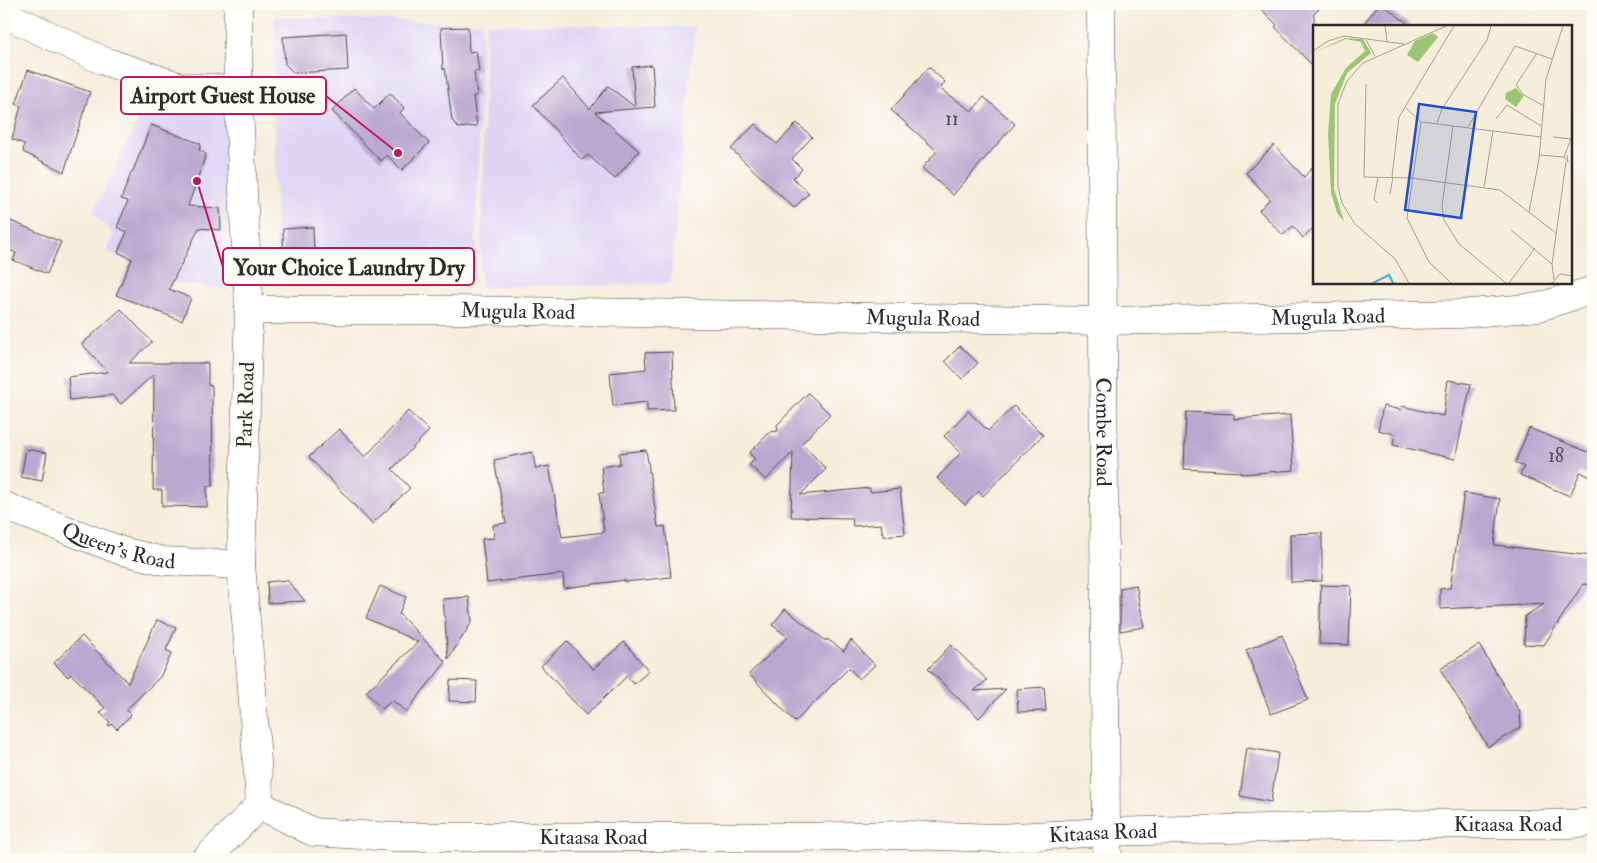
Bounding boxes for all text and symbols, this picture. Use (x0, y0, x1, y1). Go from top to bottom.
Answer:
inset map (1313, 25, 1572, 284)
callout: Airport Guest House (121, 77, 326, 114)
text: Airport Guest House (130, 82, 316, 111)
house number: 11 (945, 107, 959, 131)
callout: Your Choice Laundry Dry (223, 248, 474, 285)
text: Your Choice Laundry Dry (232, 254, 466, 283)
street label: Mugula Road (460, 297, 576, 326)
street label: Mugula Road (1270, 302, 1386, 331)
street label: Mugula Road (865, 303, 981, 332)
street label: Park Road (231, 361, 261, 449)
street label: Combe Road (1090, 377, 1117, 487)
house number: 18 (1548, 444, 1564, 468)
street label: Queen's Road (58, 516, 177, 575)
street label: Kitaasa Road (1454, 811, 1563, 838)
street label: Kitaasa Road (1048, 817, 1158, 849)
street label: Kitaasa Road (539, 824, 648, 851)

